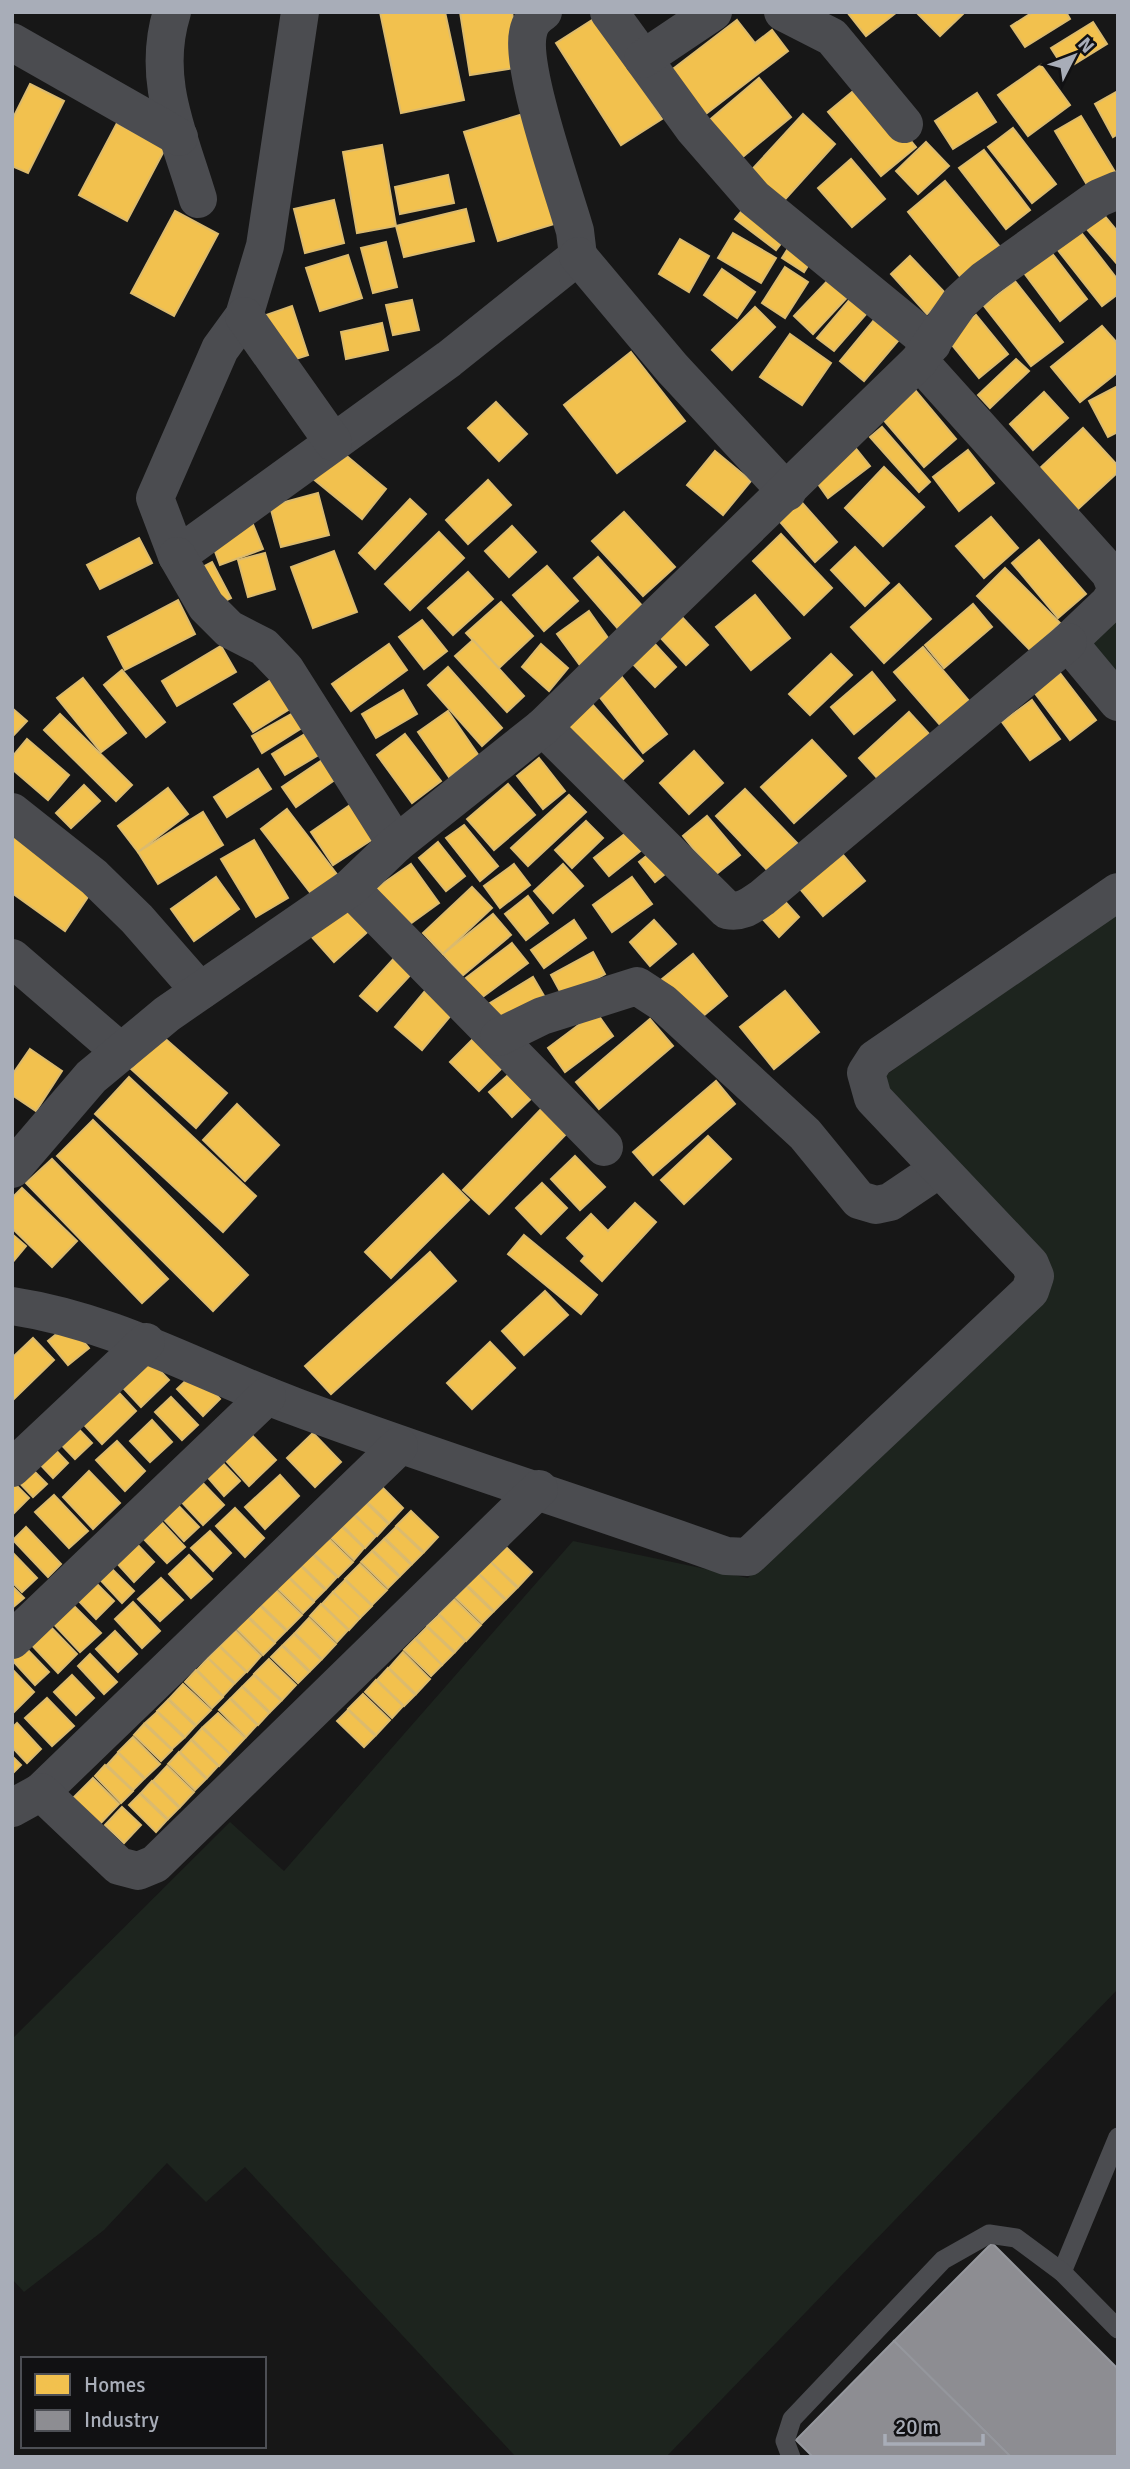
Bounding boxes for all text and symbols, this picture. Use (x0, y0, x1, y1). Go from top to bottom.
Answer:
north arrow (1039, 21, 1109, 91)
text: N (1073, 32, 1099, 58)
legend (21, 2357, 266, 2448)
text: Homes (84, 2372, 146, 2398)
scale bar (885, 2402, 983, 2446)
text: Industry (84, 2407, 159, 2433)
text: 20 m (895, 2414, 939, 2440)

